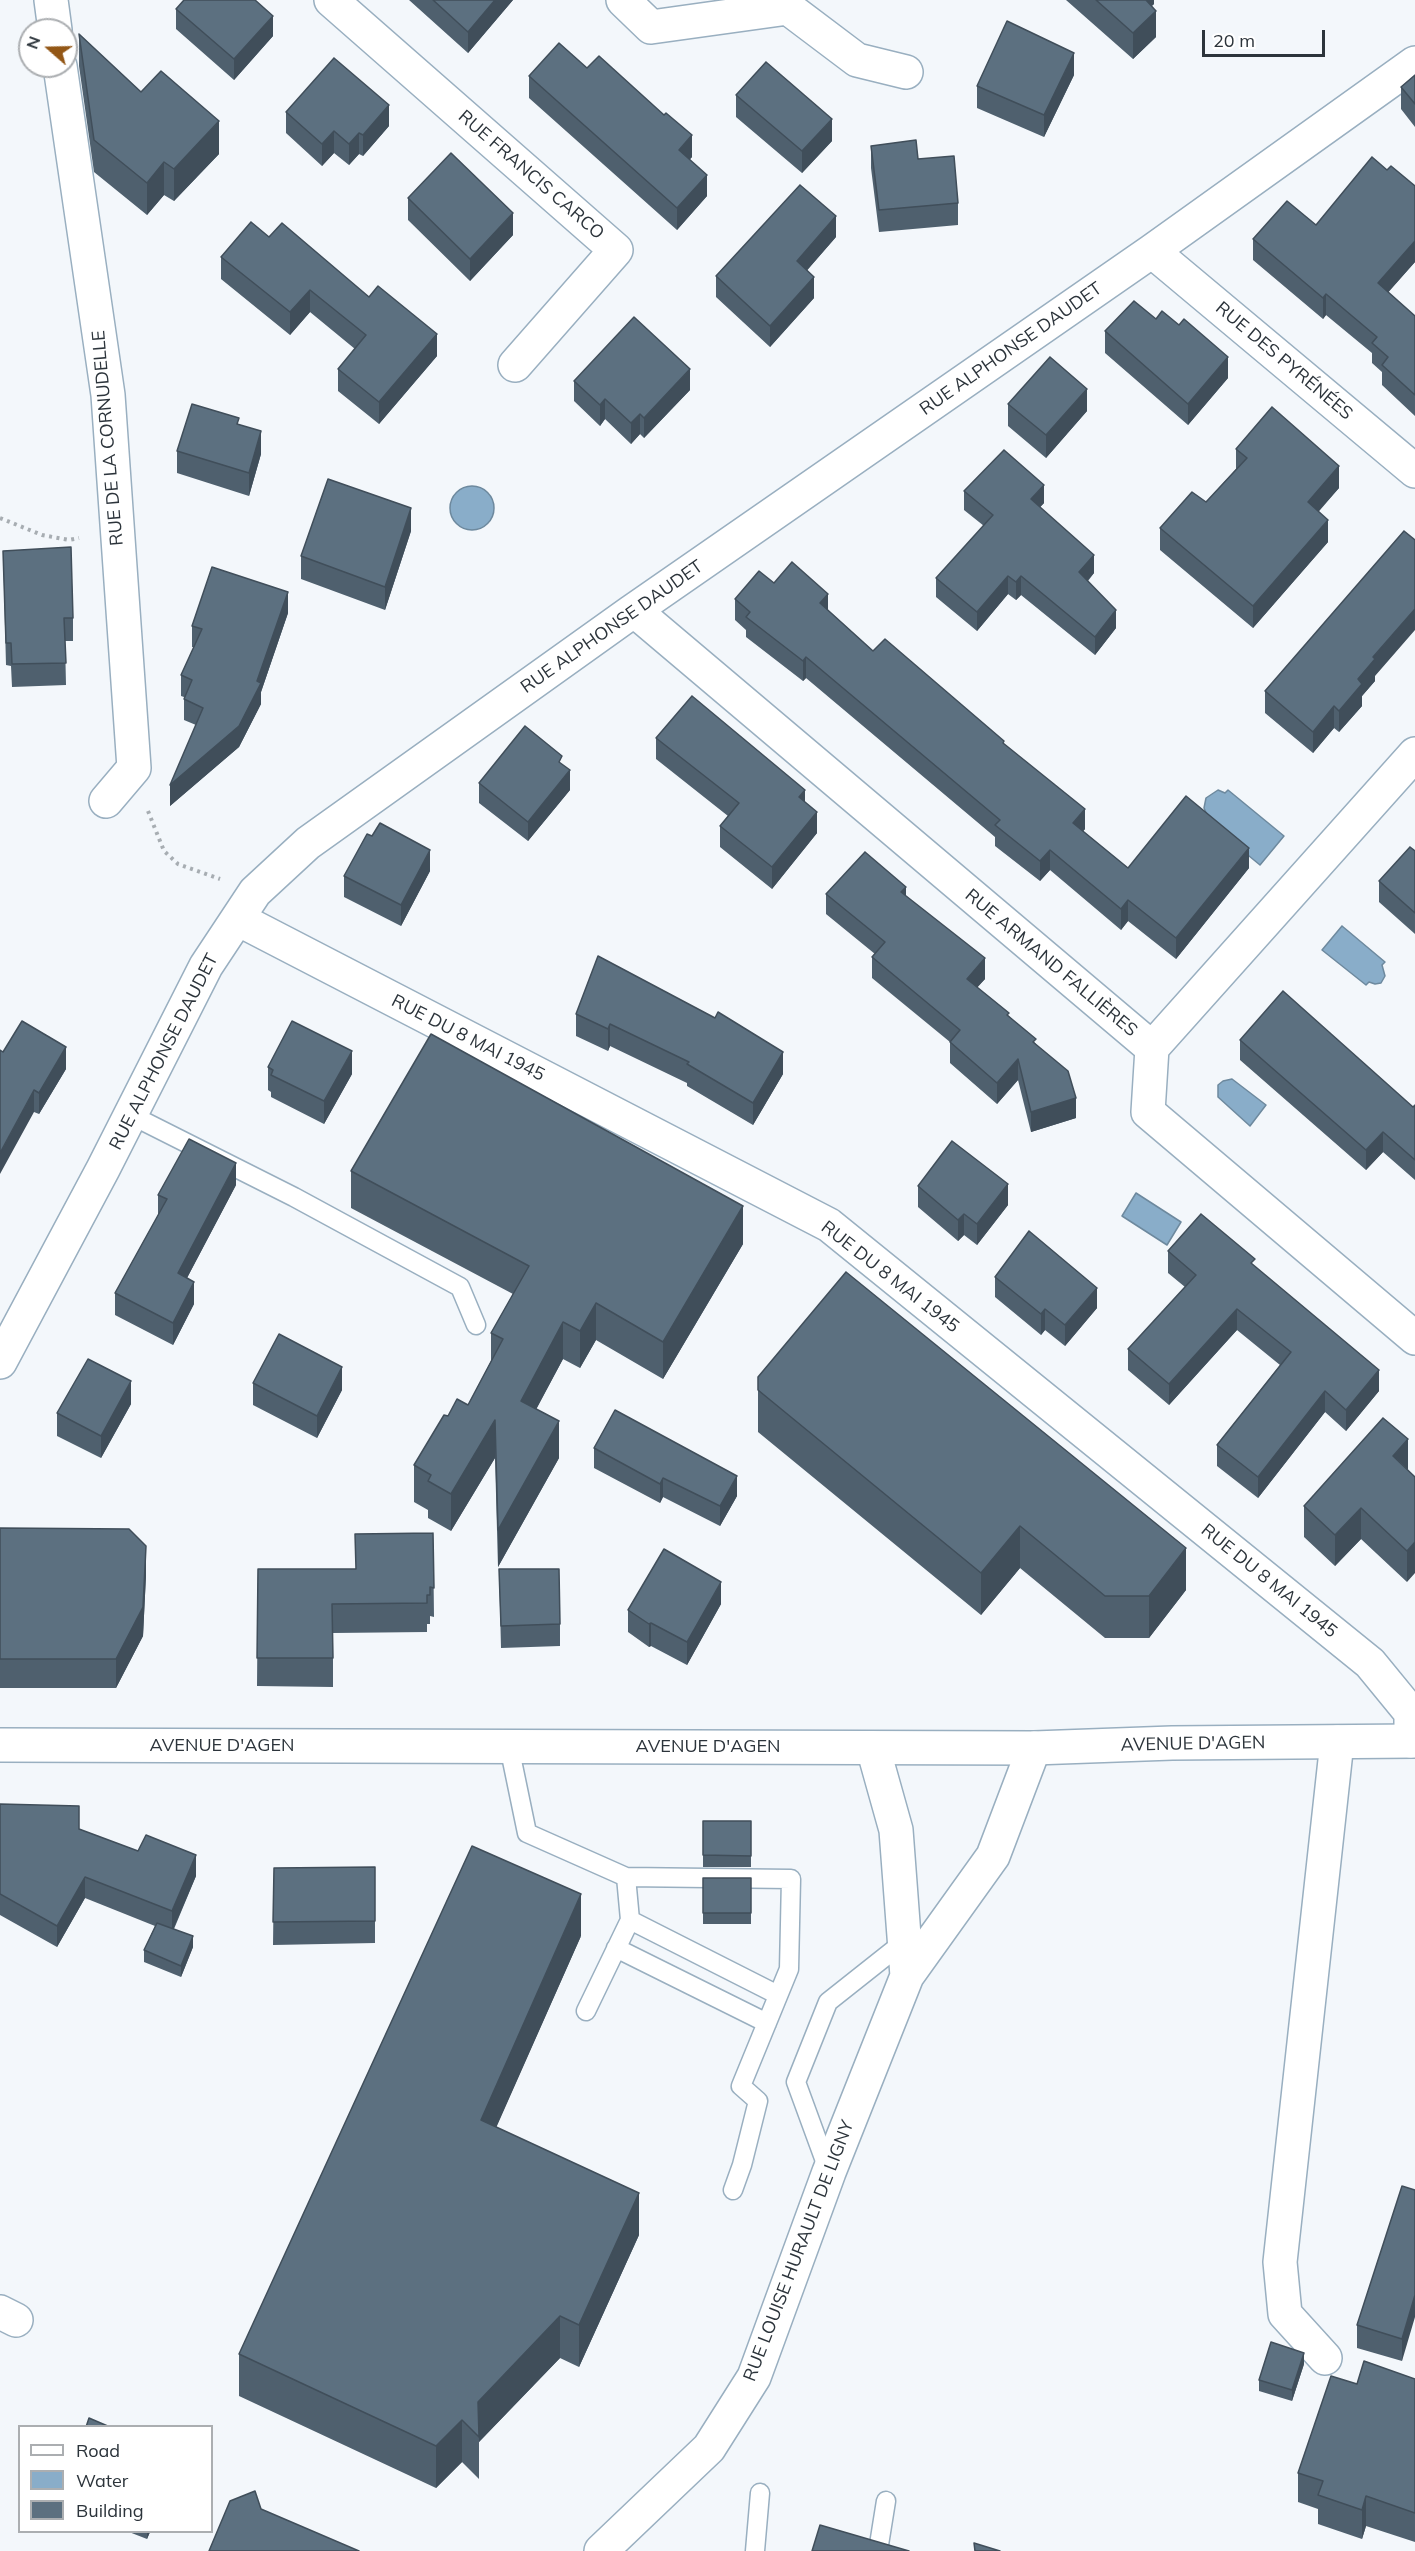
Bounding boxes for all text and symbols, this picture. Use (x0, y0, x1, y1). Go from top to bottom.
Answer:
north arrow (18, 18, 78, 78)
scale bar (1205, 18, 1328, 56)
text: 20 m (1213, 29, 1255, 52)
text: N (21, 33, 44, 52)
street label: RUE FRANCIS CARCO (454, 106, 608, 244)
street label: RUE ALPHONSE DAUDET (916, 278, 1106, 420)
street label: RUE DES PYRÉNÉES (1211, 297, 1357, 425)
street label: RUE DE LA CORNUDELLE (88, 329, 128, 547)
street label: RUE ALPHONSE DAUDET (517, 556, 707, 698)
street label: RUE ARMAND FALLIÈRES (961, 885, 1141, 1041)
street label: RUE ALPHONSE DAUDET (105, 950, 223, 1154)
street label: RUE DU 8 MAI 1945 (388, 990, 548, 1086)
street label: RUE DU 8 MAI 1945 (817, 1216, 963, 1338)
street label: RUE DU 8 MAI 1945 (1197, 1519, 1341, 1643)
street label: AVENUE D'AGEN (1120, 1732, 1266, 1756)
street label: AVENUE D'AGEN (150, 1735, 294, 1757)
street label: AVENUE D'AGEN (636, 1736, 780, 1758)
street label: RUE LOUISE HURAULT DE LIGNY (739, 2118, 859, 2384)
legend (18, 2425, 213, 2533)
text: Road (76, 2439, 120, 2462)
text: Water (76, 2469, 128, 2492)
text: Building (76, 2499, 144, 2522)

